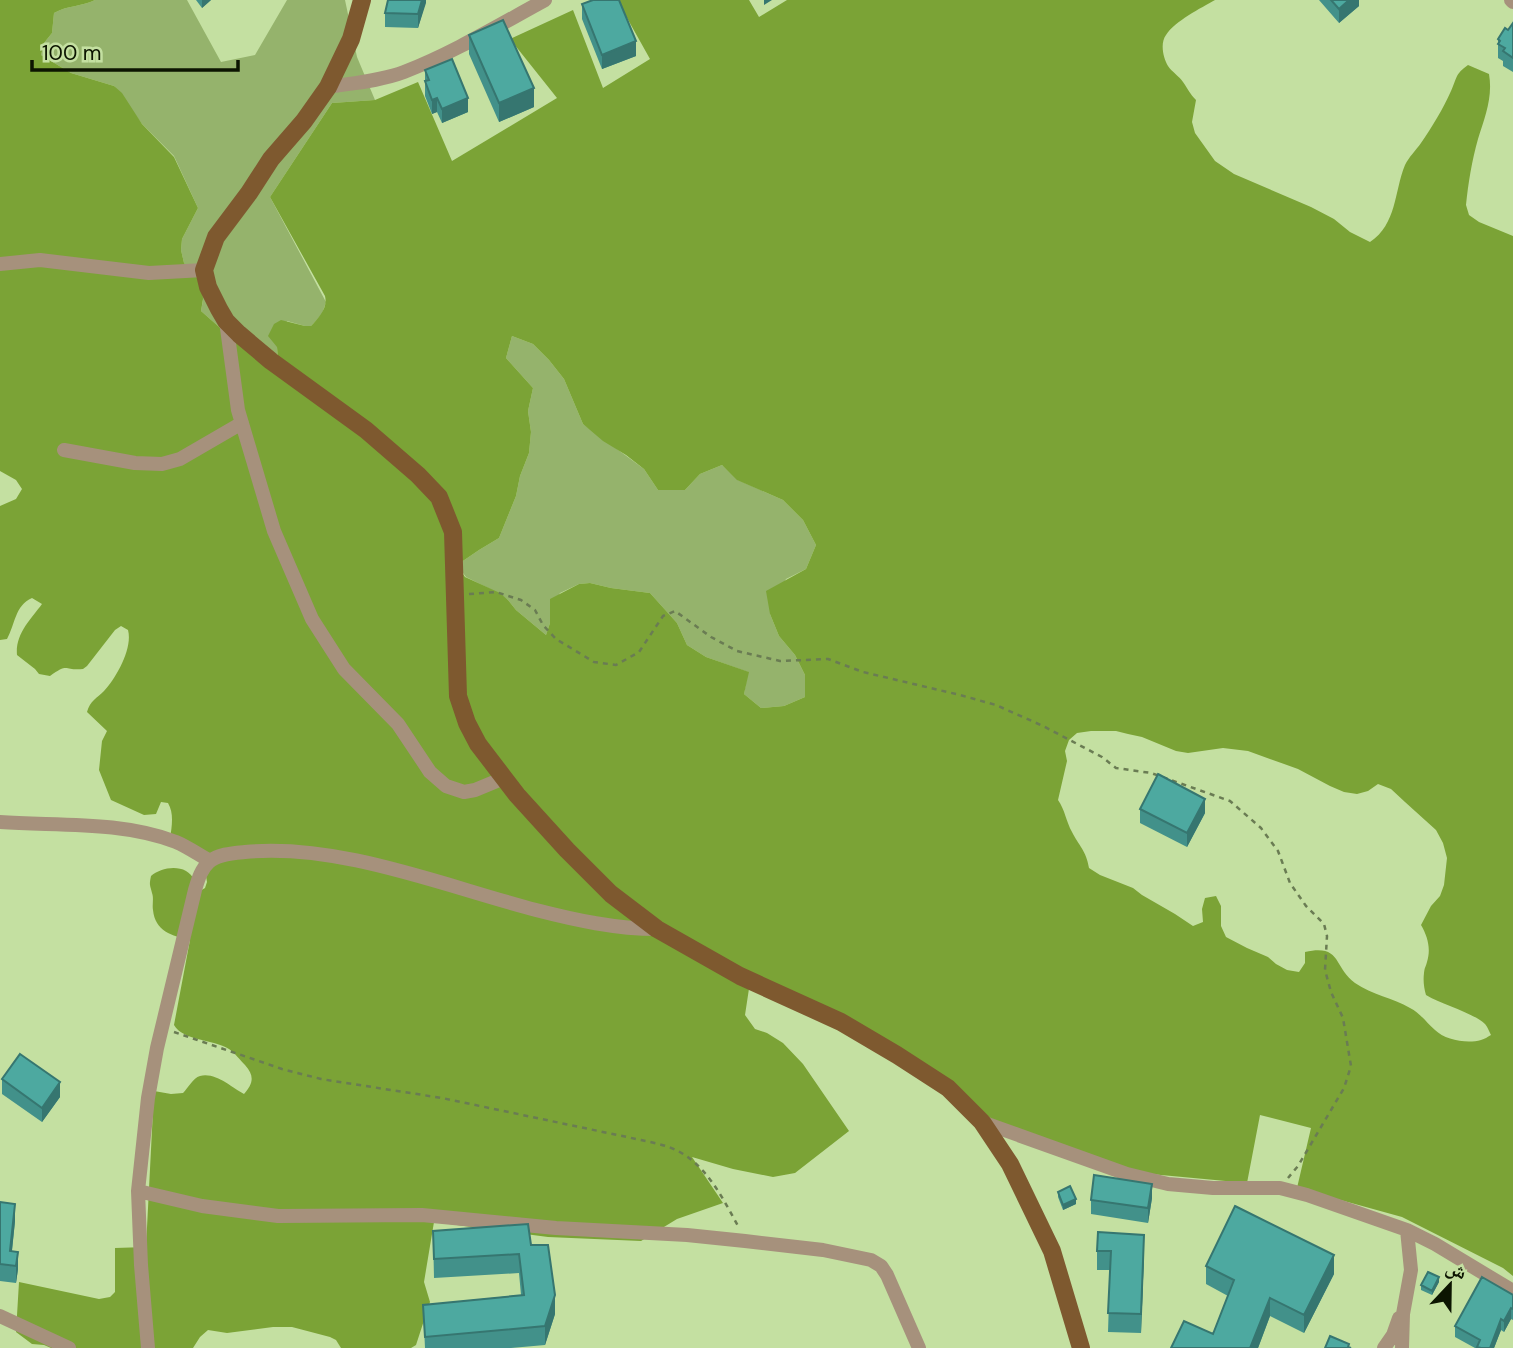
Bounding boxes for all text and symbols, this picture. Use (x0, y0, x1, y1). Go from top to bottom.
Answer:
scale bar (32, 28, 238, 72)
text: 100 m (42, 39, 102, 67)
north arrow (1415, 1250, 1485, 1320)
text: ش (1442, 1254, 1470, 1285)

